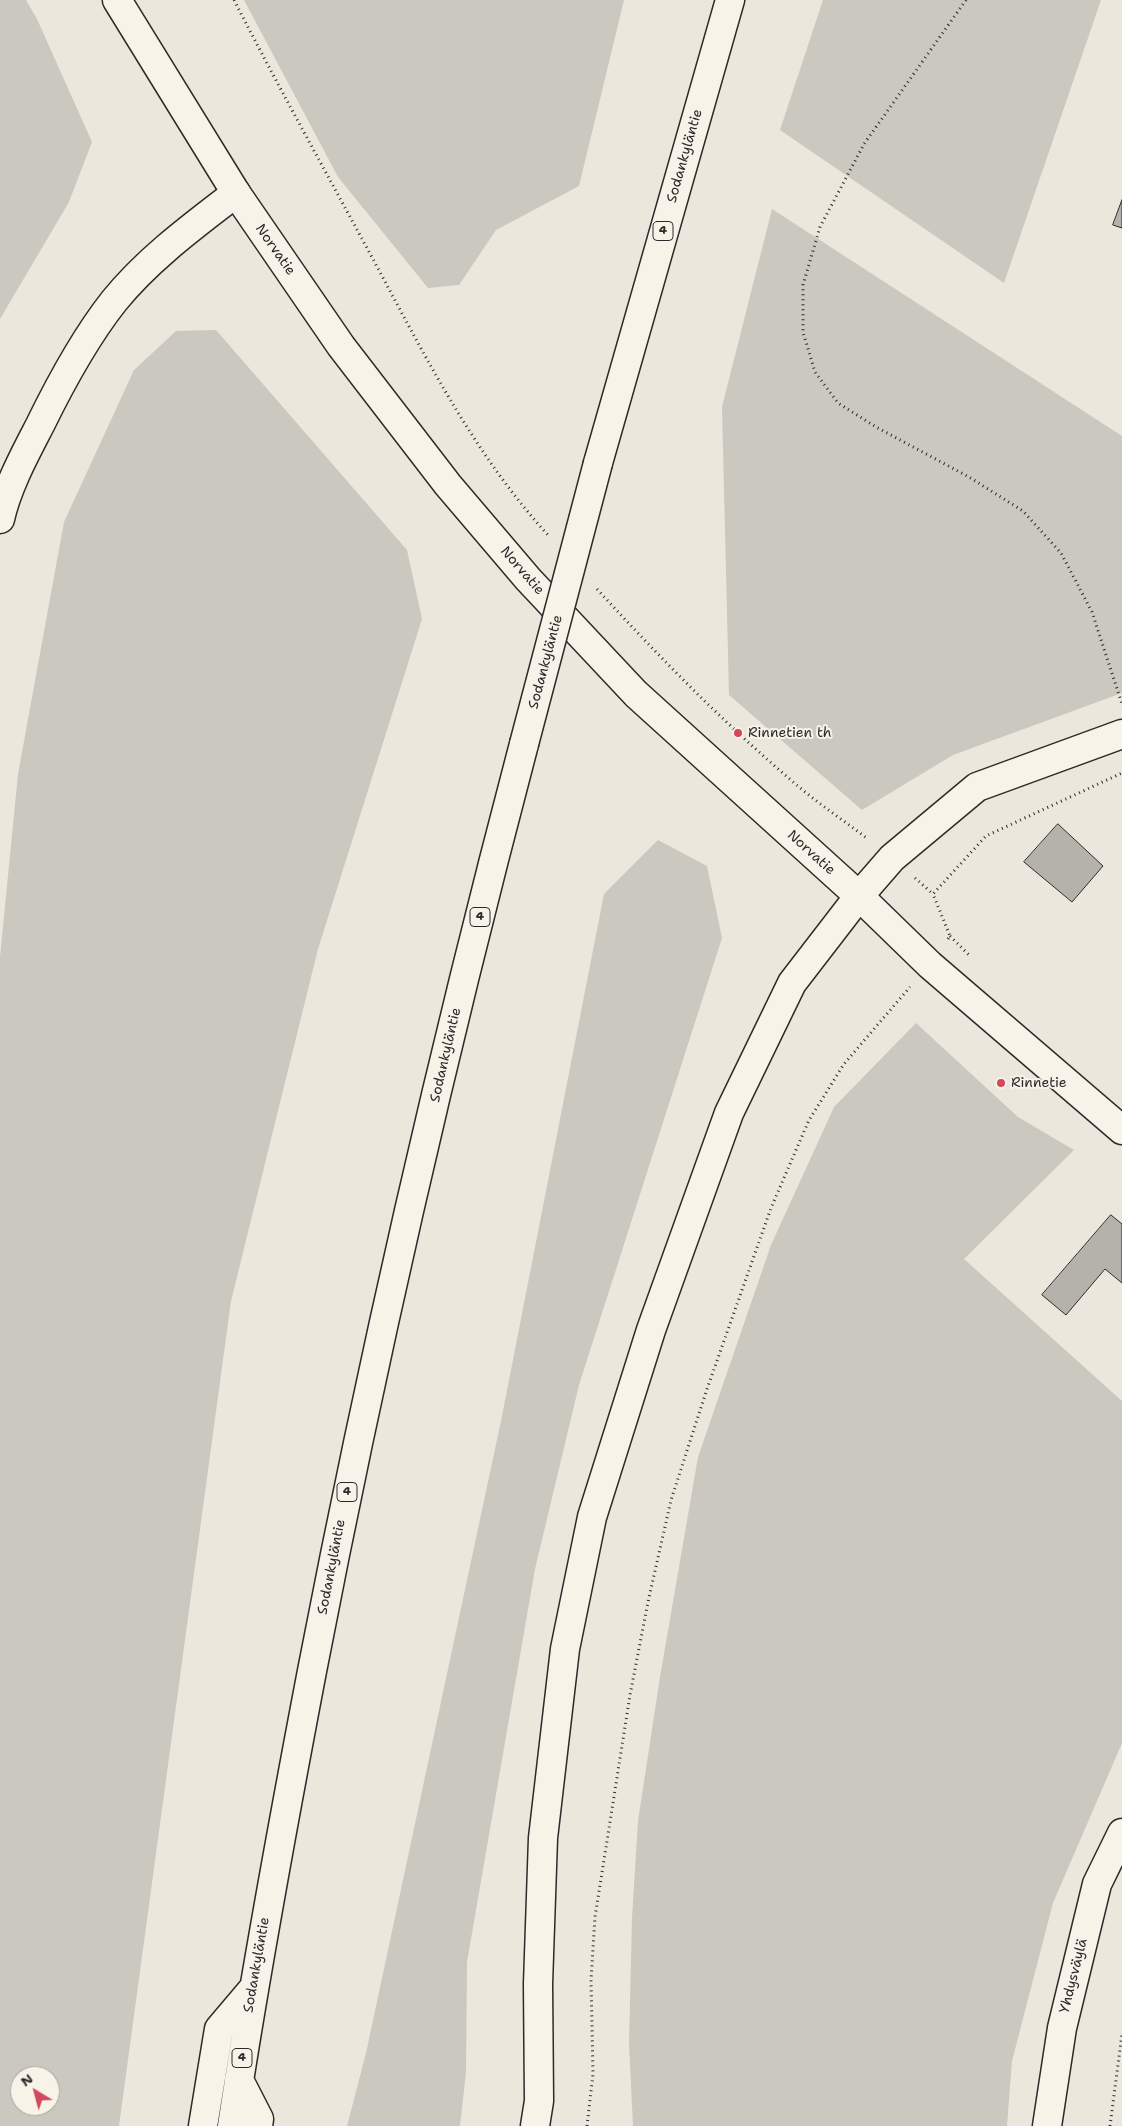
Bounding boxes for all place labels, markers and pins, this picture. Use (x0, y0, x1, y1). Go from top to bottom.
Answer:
place label: Rinnetien th (748, 725, 832, 741)
marker: Rinnetien th (732, 727, 744, 739)
place label: Rinnetie (1011, 1075, 1067, 1091)
marker: Rinnetie (995, 1077, 1007, 1089)

